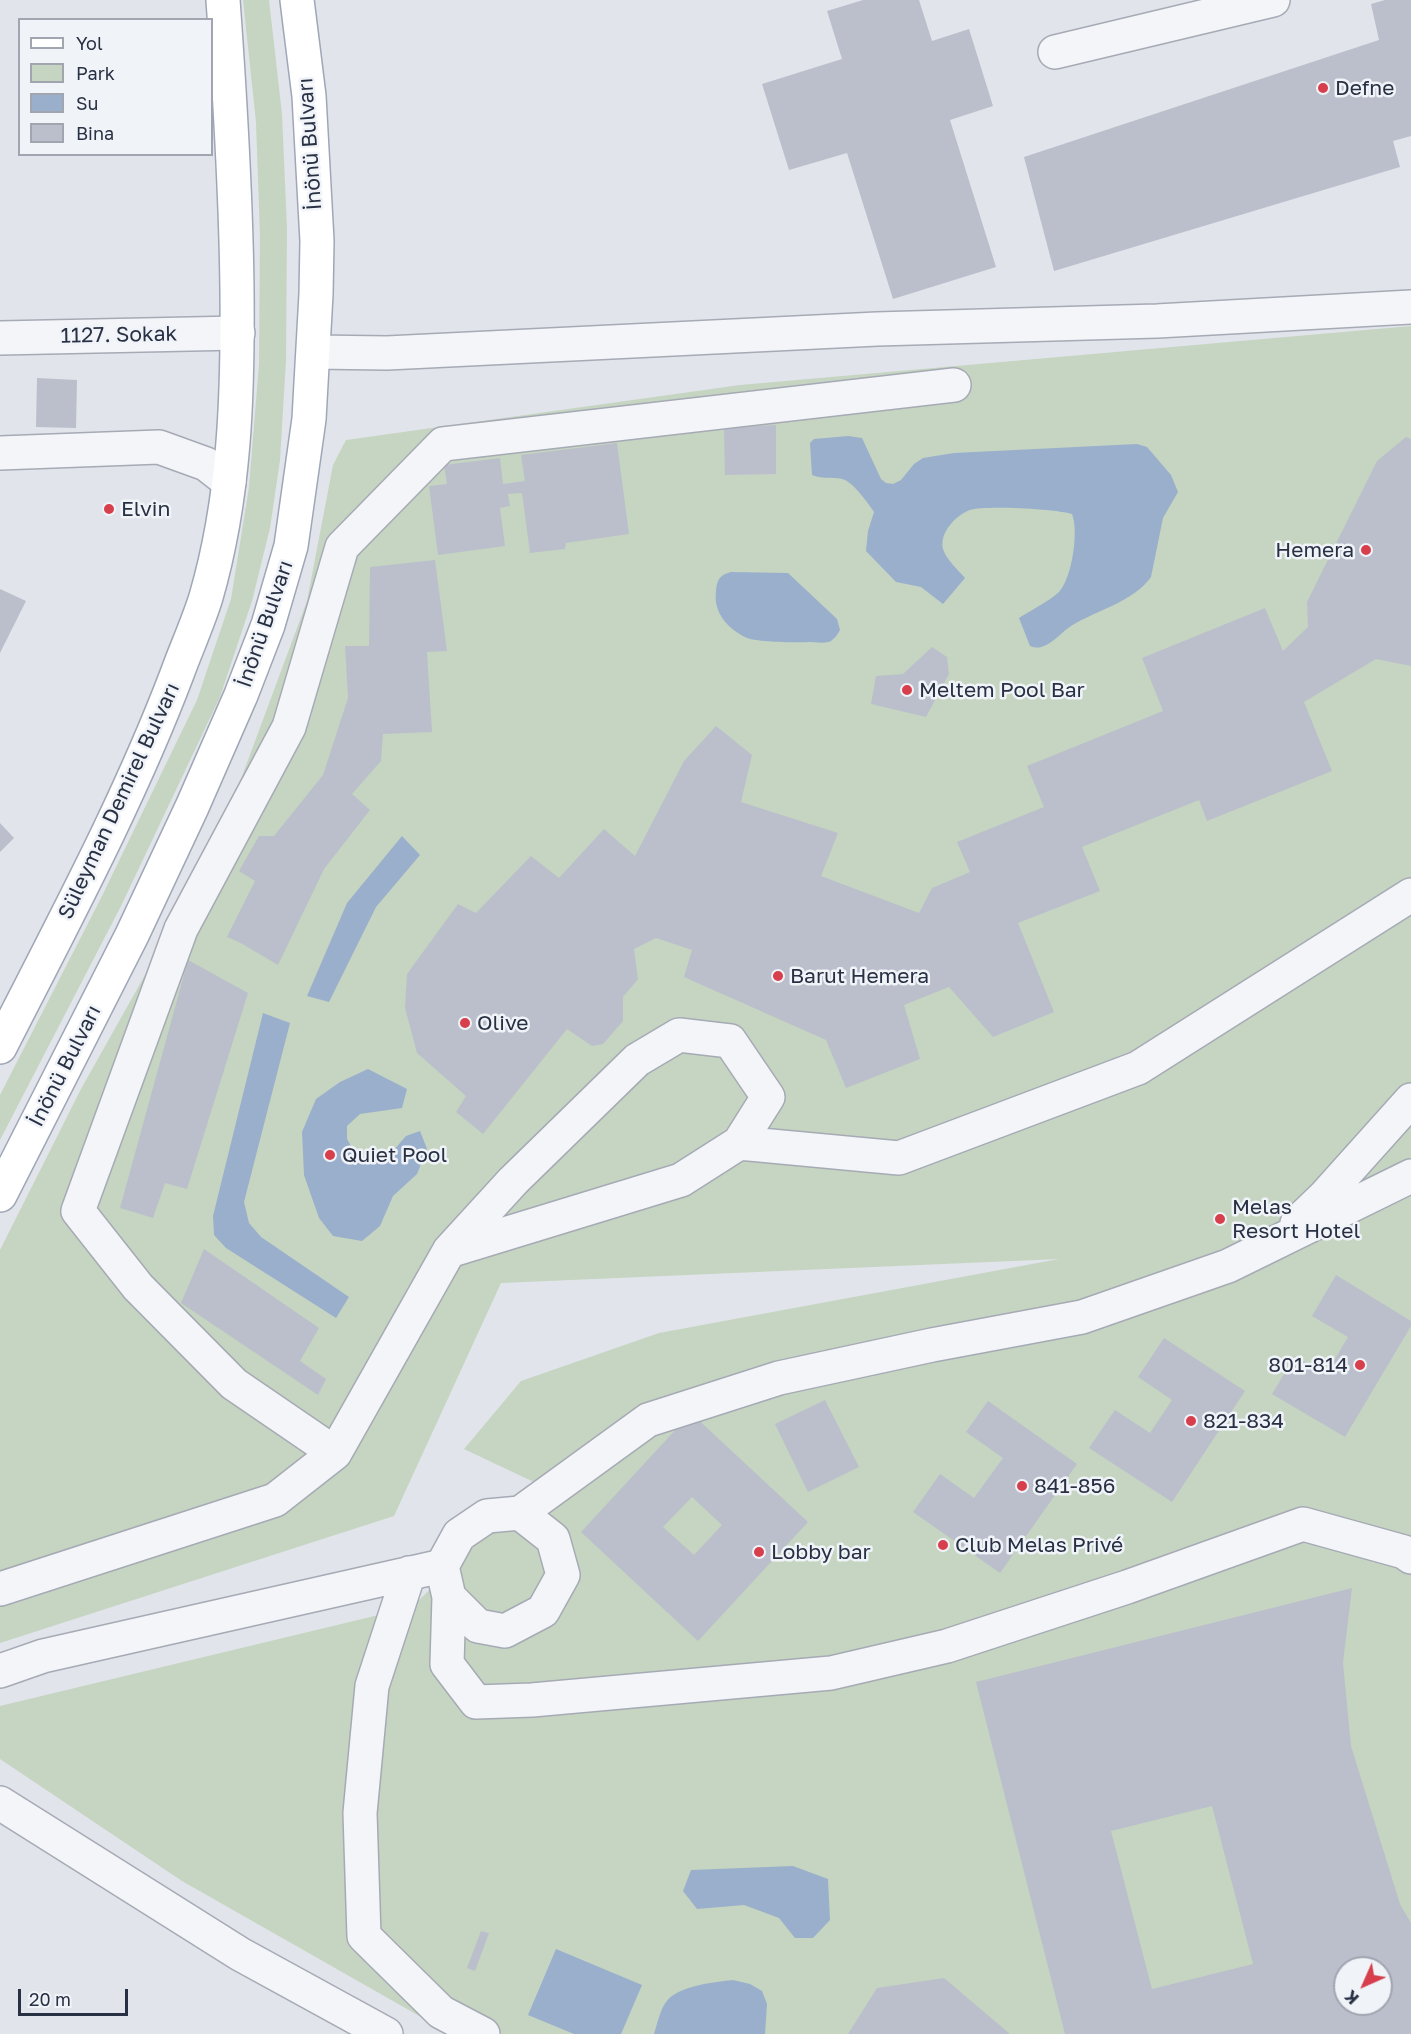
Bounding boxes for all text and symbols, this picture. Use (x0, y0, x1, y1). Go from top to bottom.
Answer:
legend (18, 18, 213, 156)
text: Yol (76, 32, 103, 54)
text: Park (76, 62, 115, 84)
place label: Defne (1335, 75, 1394, 101)
street label: İnönü Bulvarı (293, 77, 327, 211)
marker: Defne (1316, 81, 1330, 95)
text: Su (76, 92, 98, 114)
text: Bina (76, 122, 114, 144)
street label: 1127. Sokak (60, 321, 178, 349)
place label: Elvin (121, 496, 170, 522)
marker: Elvin (102, 502, 116, 516)
place label: Hemera (1275, 537, 1354, 563)
marker: Hemera (1359, 543, 1373, 557)
street label: İnönü Bulvarı (231, 557, 299, 691)
place label: Meltem Pool Bar (919, 677, 1085, 703)
street label: Süleyman Demirel Bulvarı (53, 679, 185, 923)
marker: Meltem Pool Bar (900, 683, 914, 697)
place label: Barut Hemera (790, 963, 929, 989)
marker: Barut Hemera (771, 969, 785, 983)
street label: İnönü Bulvarı (24, 1001, 106, 1131)
place label: Olive (477, 1010, 528, 1036)
marker: Olive (458, 1016, 472, 1030)
place label: Quiet Pool (342, 1142, 447, 1168)
marker: Quiet Pool (323, 1148, 337, 1162)
place label: Melas Resort Hotel (1232, 1194, 1360, 1244)
marker: Melas Resort Hotel (1213, 1212, 1227, 1226)
place label: 801-814 (1268, 1352, 1348, 1378)
marker: 801-814 (1353, 1358, 1367, 1372)
place label: 821-834 (1203, 1408, 1284, 1434)
marker: 821-834 (1184, 1414, 1198, 1428)
place label: 841-856 (1034, 1473, 1115, 1499)
marker: 841-856 (1015, 1479, 1029, 1493)
place label: Club Melas Privé (955, 1532, 1123, 1558)
marker: Club Melas Privé (936, 1538, 950, 1552)
place label: Lobby bar (771, 1539, 871, 1565)
marker: Lobby bar (752, 1545, 766, 1559)
north arrow (1333, 1956, 1393, 2016)
scale bar (21, 1977, 130, 2015)
text: K (1341, 1986, 1363, 2008)
text: 20 m (29, 1988, 71, 2010)

